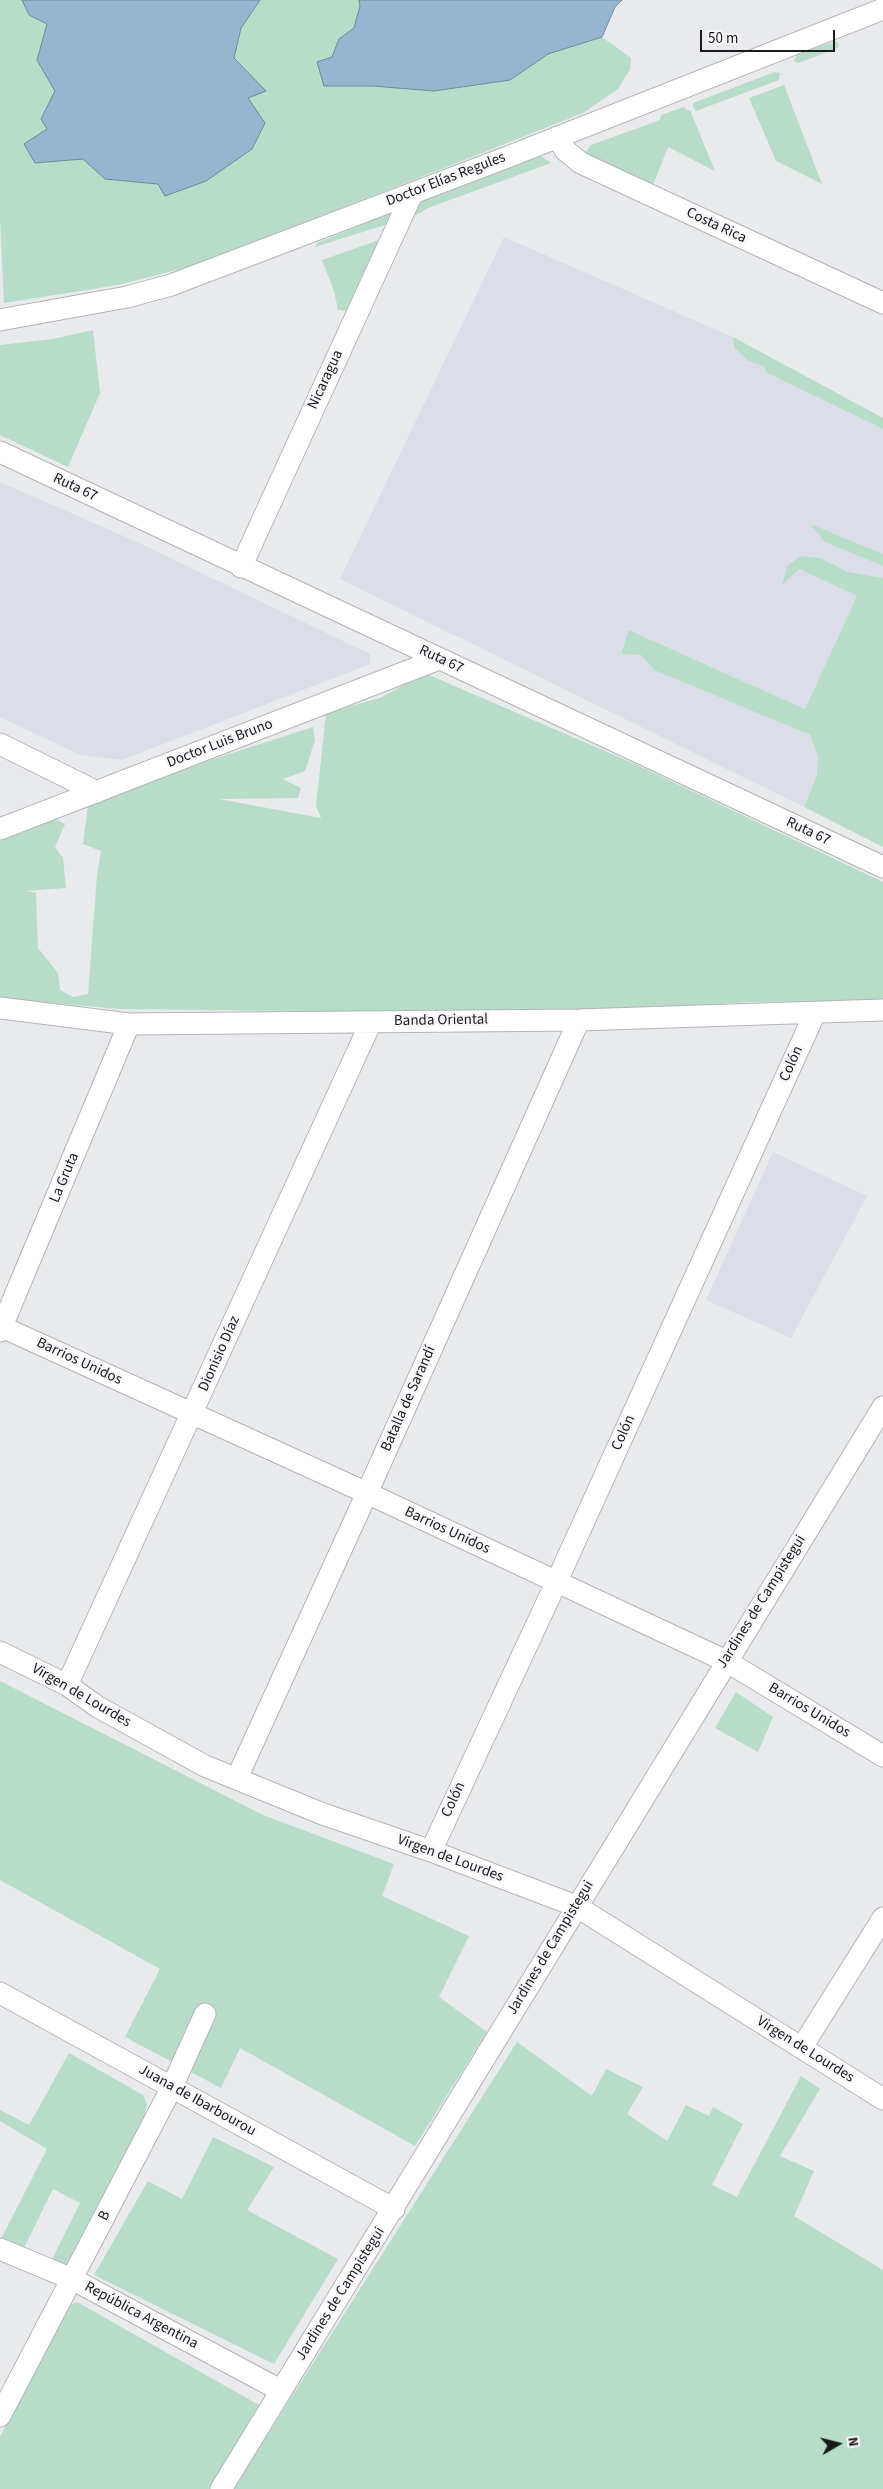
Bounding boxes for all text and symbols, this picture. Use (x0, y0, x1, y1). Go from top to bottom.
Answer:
scale bar (703, 20, 838, 52)
text: 50 m (708, 28, 738, 49)
street label: Doctor Elías Regules (384, 149, 508, 211)
street label: Costa Rica (683, 204, 749, 248)
street label: Nicaragua (304, 347, 348, 413)
street label: Ruta 67 (50, 470, 100, 506)
street label: Ruta 67 (416, 642, 466, 678)
street label: Doctor Luis Bruno (164, 716, 276, 772)
street label: Ruta 67 (783, 814, 833, 850)
street label: Banda Oriental (394, 1011, 488, 1031)
street label: Colón (776, 1044, 808, 1084)
street label: La Gruta (46, 1150, 84, 1206)
street label: Dionisio Díaz (195, 1313, 245, 1395)
street label: Barrios Unidos (33, 1334, 125, 1390)
street label: Batalla de Sarandí (378, 1343, 440, 1455)
street label: Colón (608, 1413, 640, 1453)
street label: Barrios Unidos (401, 1503, 493, 1559)
street label: Jardines de Campistegui (714, 1532, 810, 1672)
street label: Virgen de Lourdes (28, 1660, 134, 1732)
street label: Barrios Unidos (765, 1680, 853, 1742)
street label: Colón (438, 1779, 470, 1821)
street label: Virgen de Lourdes (394, 1831, 506, 1887)
street label: Jardines de Campistegui (504, 1878, 598, 2018)
street label: Virgen de Lourdes (753, 2013, 857, 2087)
street label: Juana de Ibarbourou (135, 2061, 259, 2141)
street label: B (95, 2208, 115, 2224)
street label: Jardines de Campistegui (293, 2224, 389, 2364)
street label: República Argentina (81, 2278, 201, 2354)
north arrow (813, 2419, 863, 2469)
text: N (842, 2436, 863, 2448)

